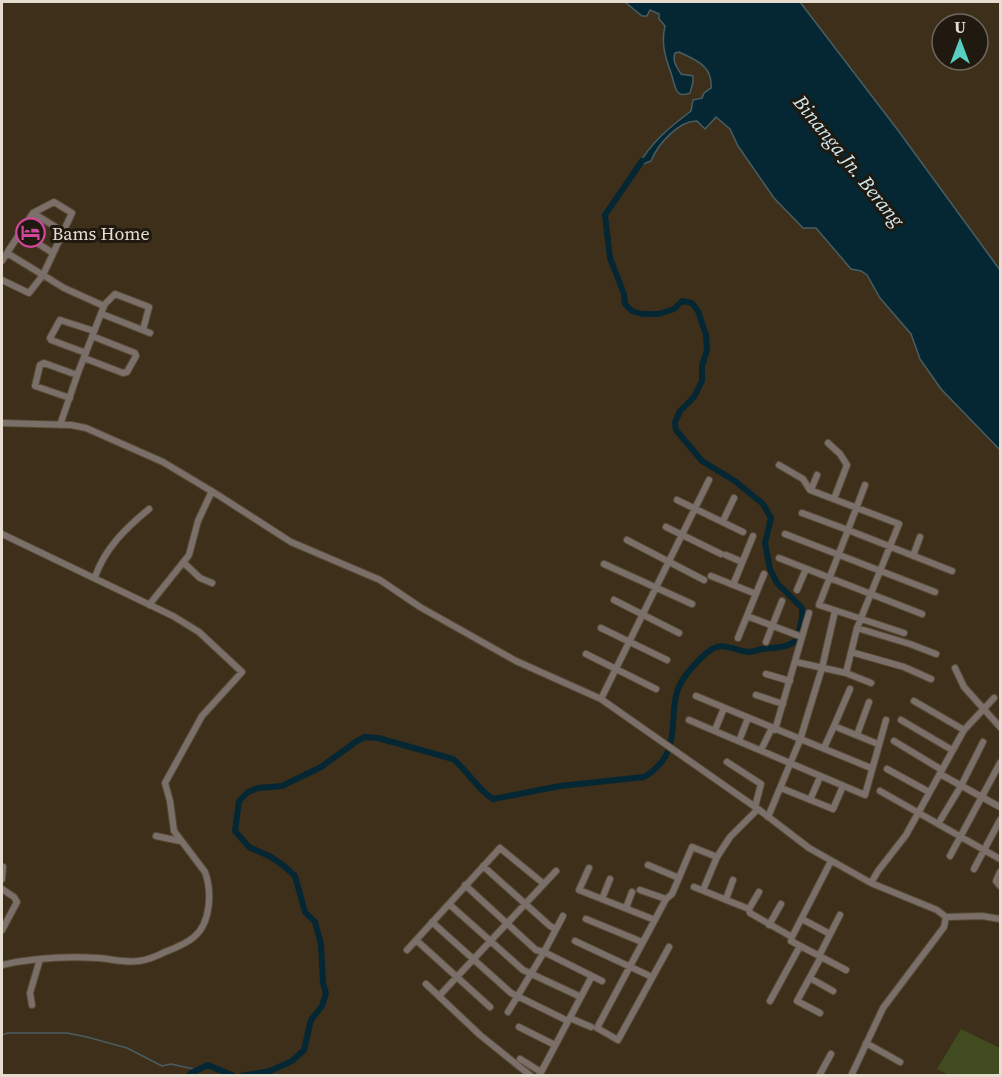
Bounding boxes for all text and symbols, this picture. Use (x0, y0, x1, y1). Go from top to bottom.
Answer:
north arrow (930, 12, 990, 72)
text: U (954, 16, 966, 38)
water label: Binanga Jn. Berang (786, 88, 912, 234)
hotel icon: Bams Home (15, 217, 47, 249)
place label: Bams Home (52, 221, 150, 246)

